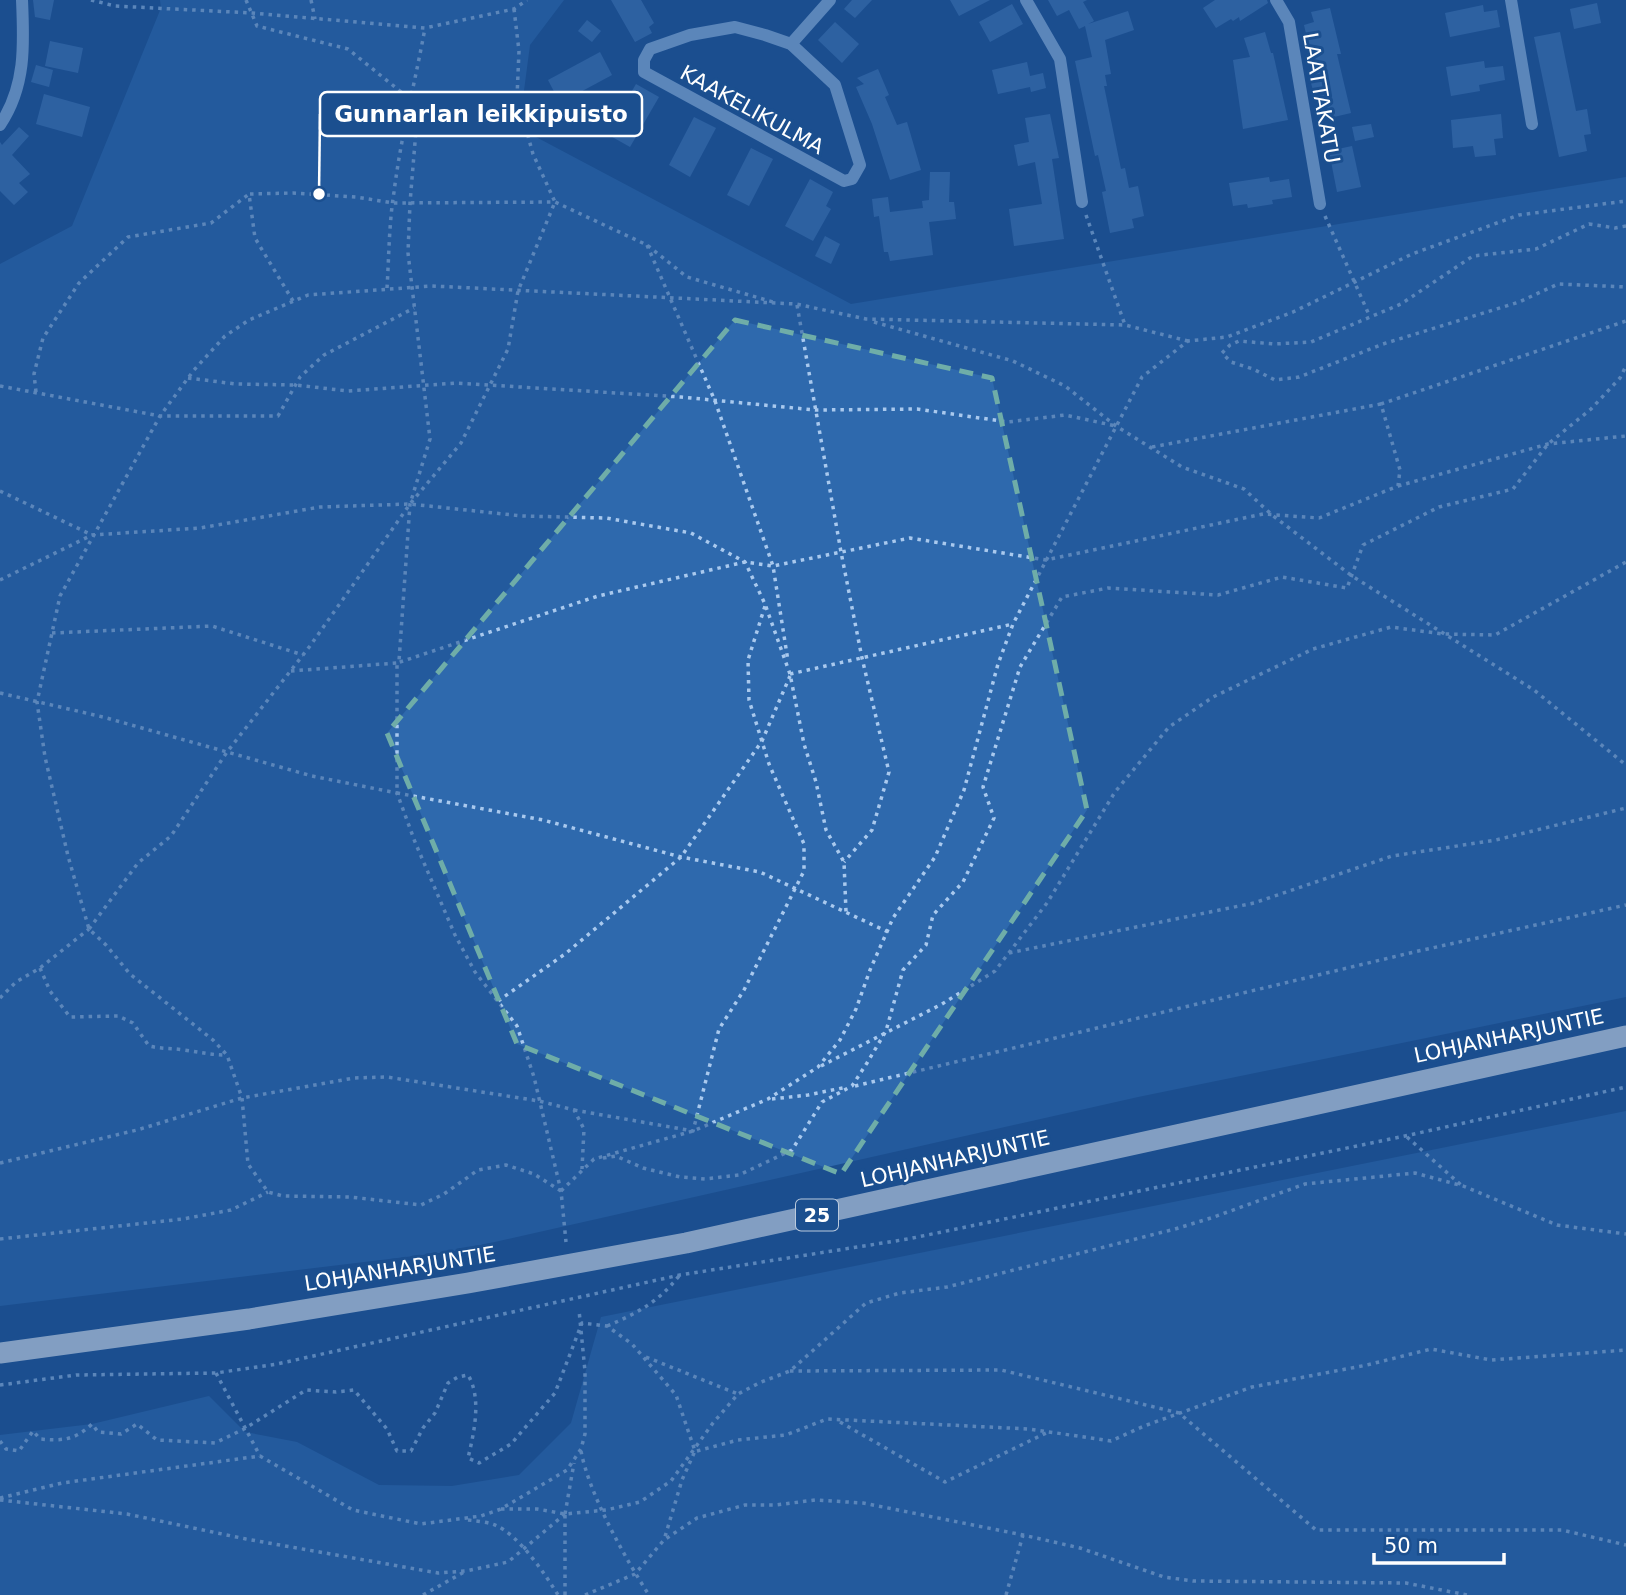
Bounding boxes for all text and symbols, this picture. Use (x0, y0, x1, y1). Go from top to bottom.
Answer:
street label: LAATTAKATU (1298, 31, 1344, 165)
street label: KAAKELIKULMA (676, 61, 829, 160)
callout: Gunnarlan leikkipuisto (320, 92, 642, 136)
text: Gunnarlan leikkipuisto (334, 101, 628, 127)
street label: LOHJANHARJUNTIE (1412, 1004, 1606, 1068)
street label: LOHJANHARJUNTIE (858, 1126, 1052, 1192)
road number: 25 (796, 1200, 838, 1231)
street label: LOHJANHARJUNTIE (303, 1242, 497, 1296)
scale bar (1374, 1522, 1504, 1566)
text: 50 m (1384, 1534, 1438, 1558)

